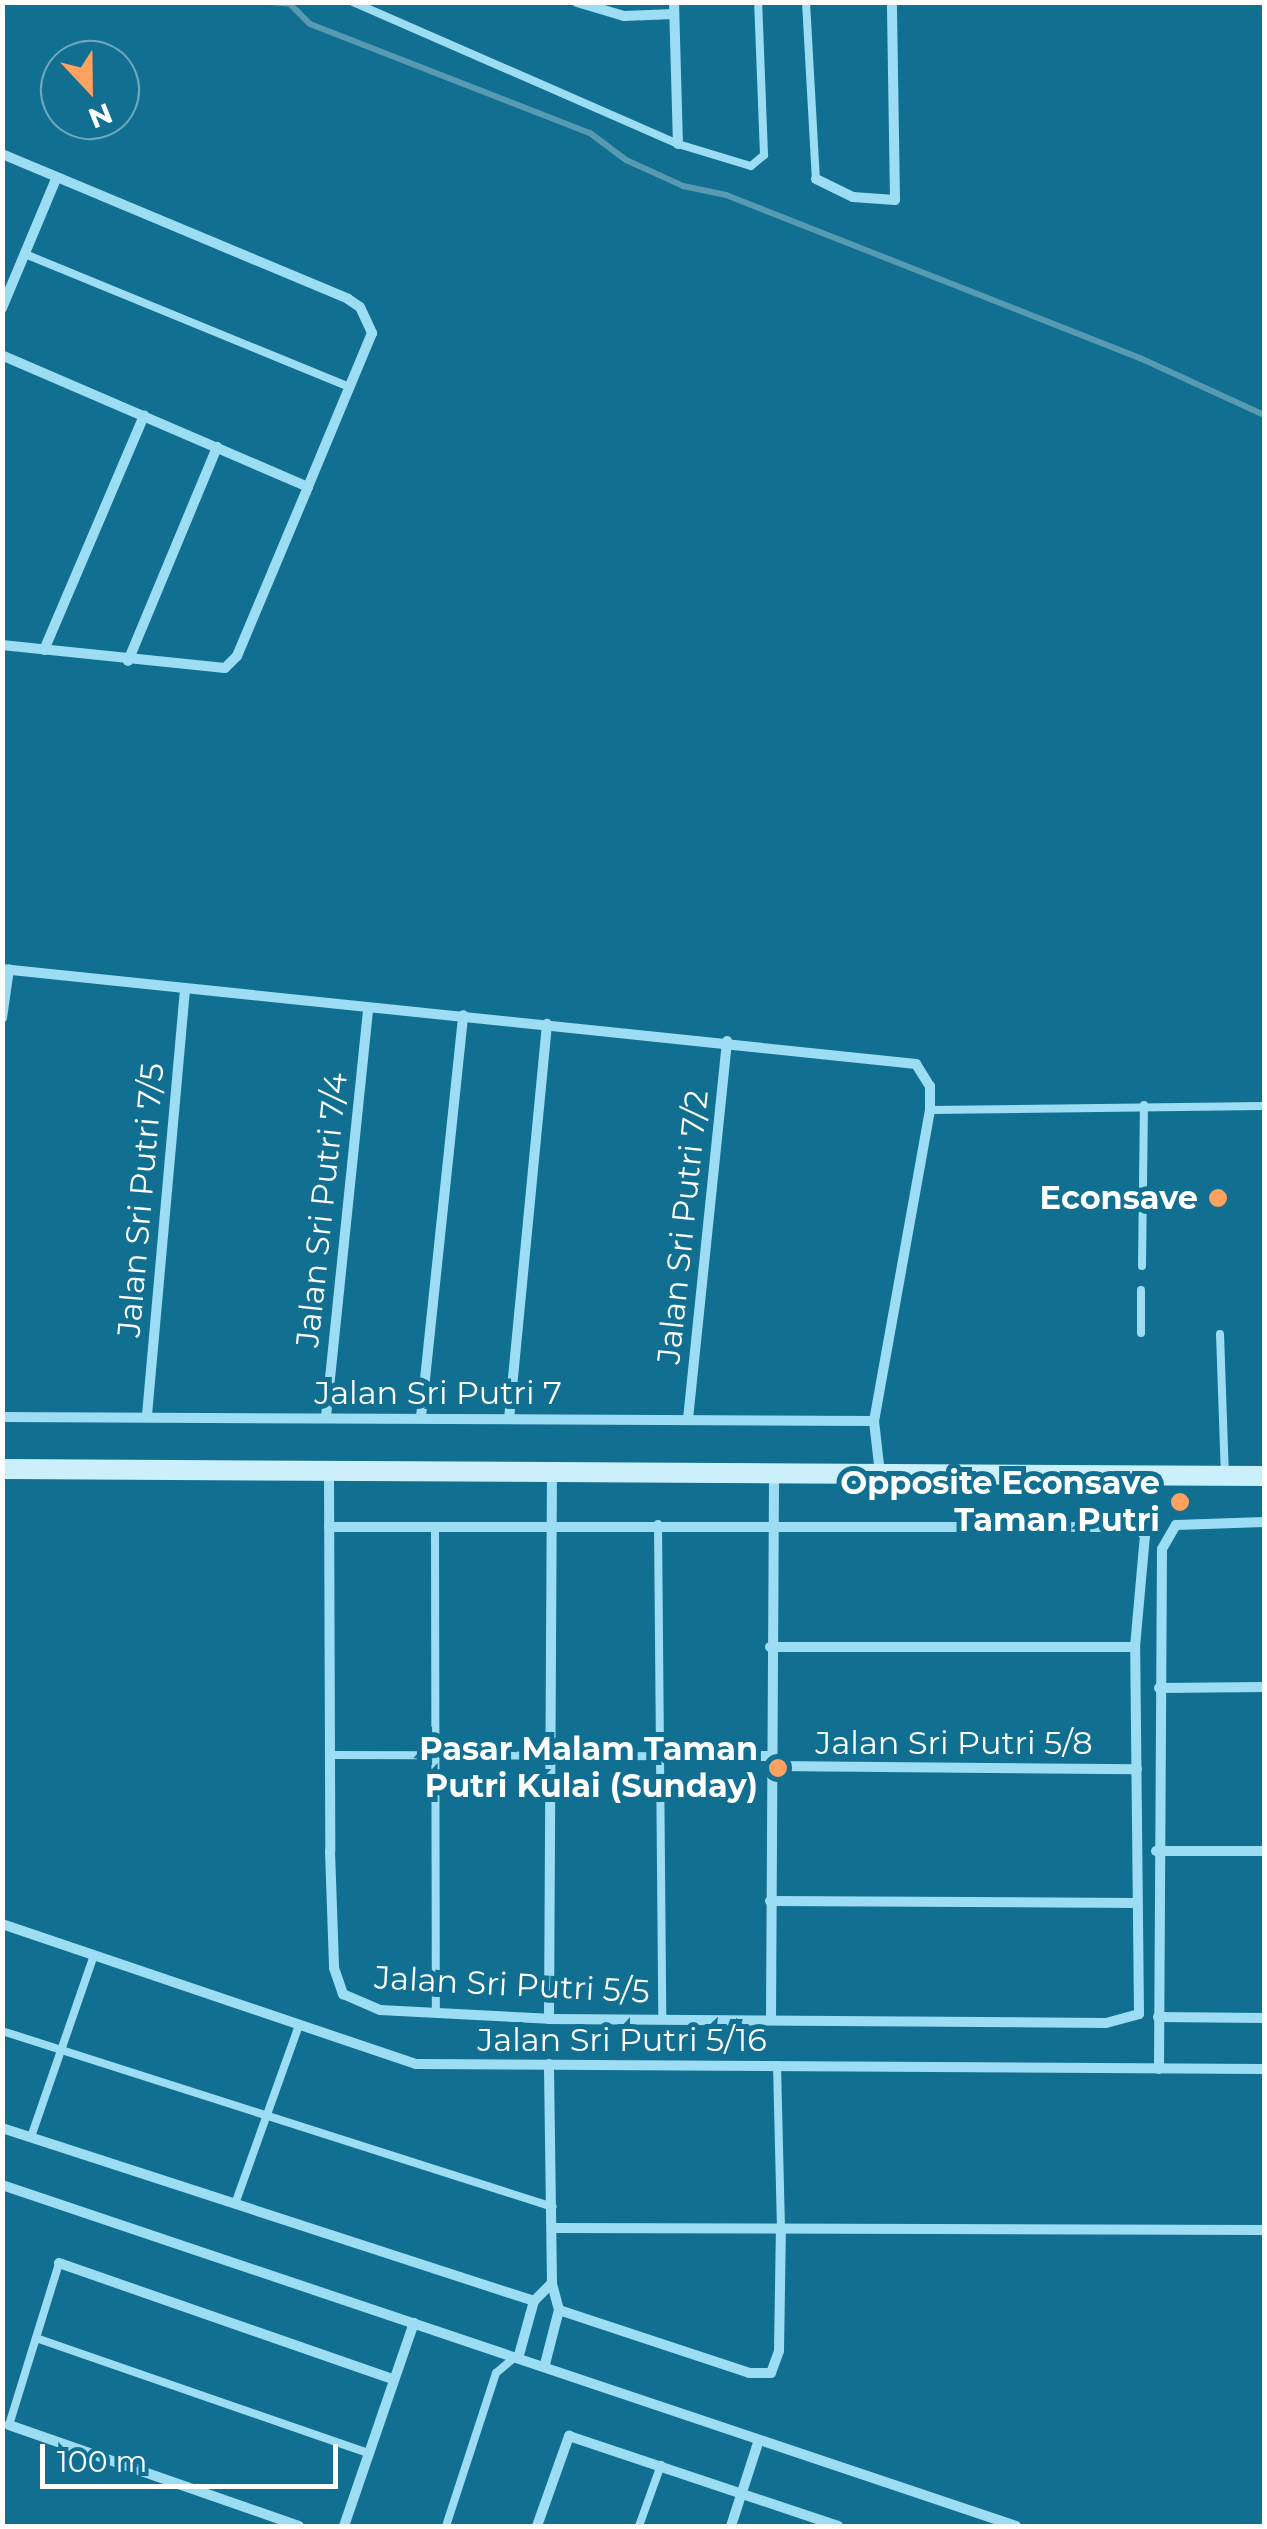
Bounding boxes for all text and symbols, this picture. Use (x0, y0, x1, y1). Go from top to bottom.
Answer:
north arrow (40, 40, 140, 140)
text: N (84, 96, 117, 136)
street label: Jalan Sri Putri 7/5 (110, 1061, 172, 1339)
street label: Jalan Sri Putri 7/4 (288, 1071, 356, 1349)
street label: Jalan Sri Putri 7/2 (650, 1088, 716, 1366)
place label: Econsave (1040, 1179, 1198, 1217)
marker: Econsave (1207, 1187, 1229, 1209)
street label: Jalan Sri Putri 7 (314, 1374, 562, 1412)
place label: Opposite Econsave Taman Putri (840, 1465, 1160, 1540)
marker: Opposite Econsave Taman Putri (1169, 1491, 1191, 1513)
street label: Jalan Sri Putri 5/8 (815, 1724, 1093, 1762)
place label: Pasar Malam Taman Putri Kulai (Sunday) (419, 1731, 758, 1806)
marker: Pasar Malam Taman Putri Kulai (Sunday) (767, 1757, 789, 1779)
street label: Jalan Sri Putri 5/5 (373, 1959, 651, 2011)
street label: Jalan Sri Putri 5/16 (477, 2021, 767, 2059)
scale bar (45, 2424, 342, 2486)
text: 100 m (57, 2443, 147, 2480)

